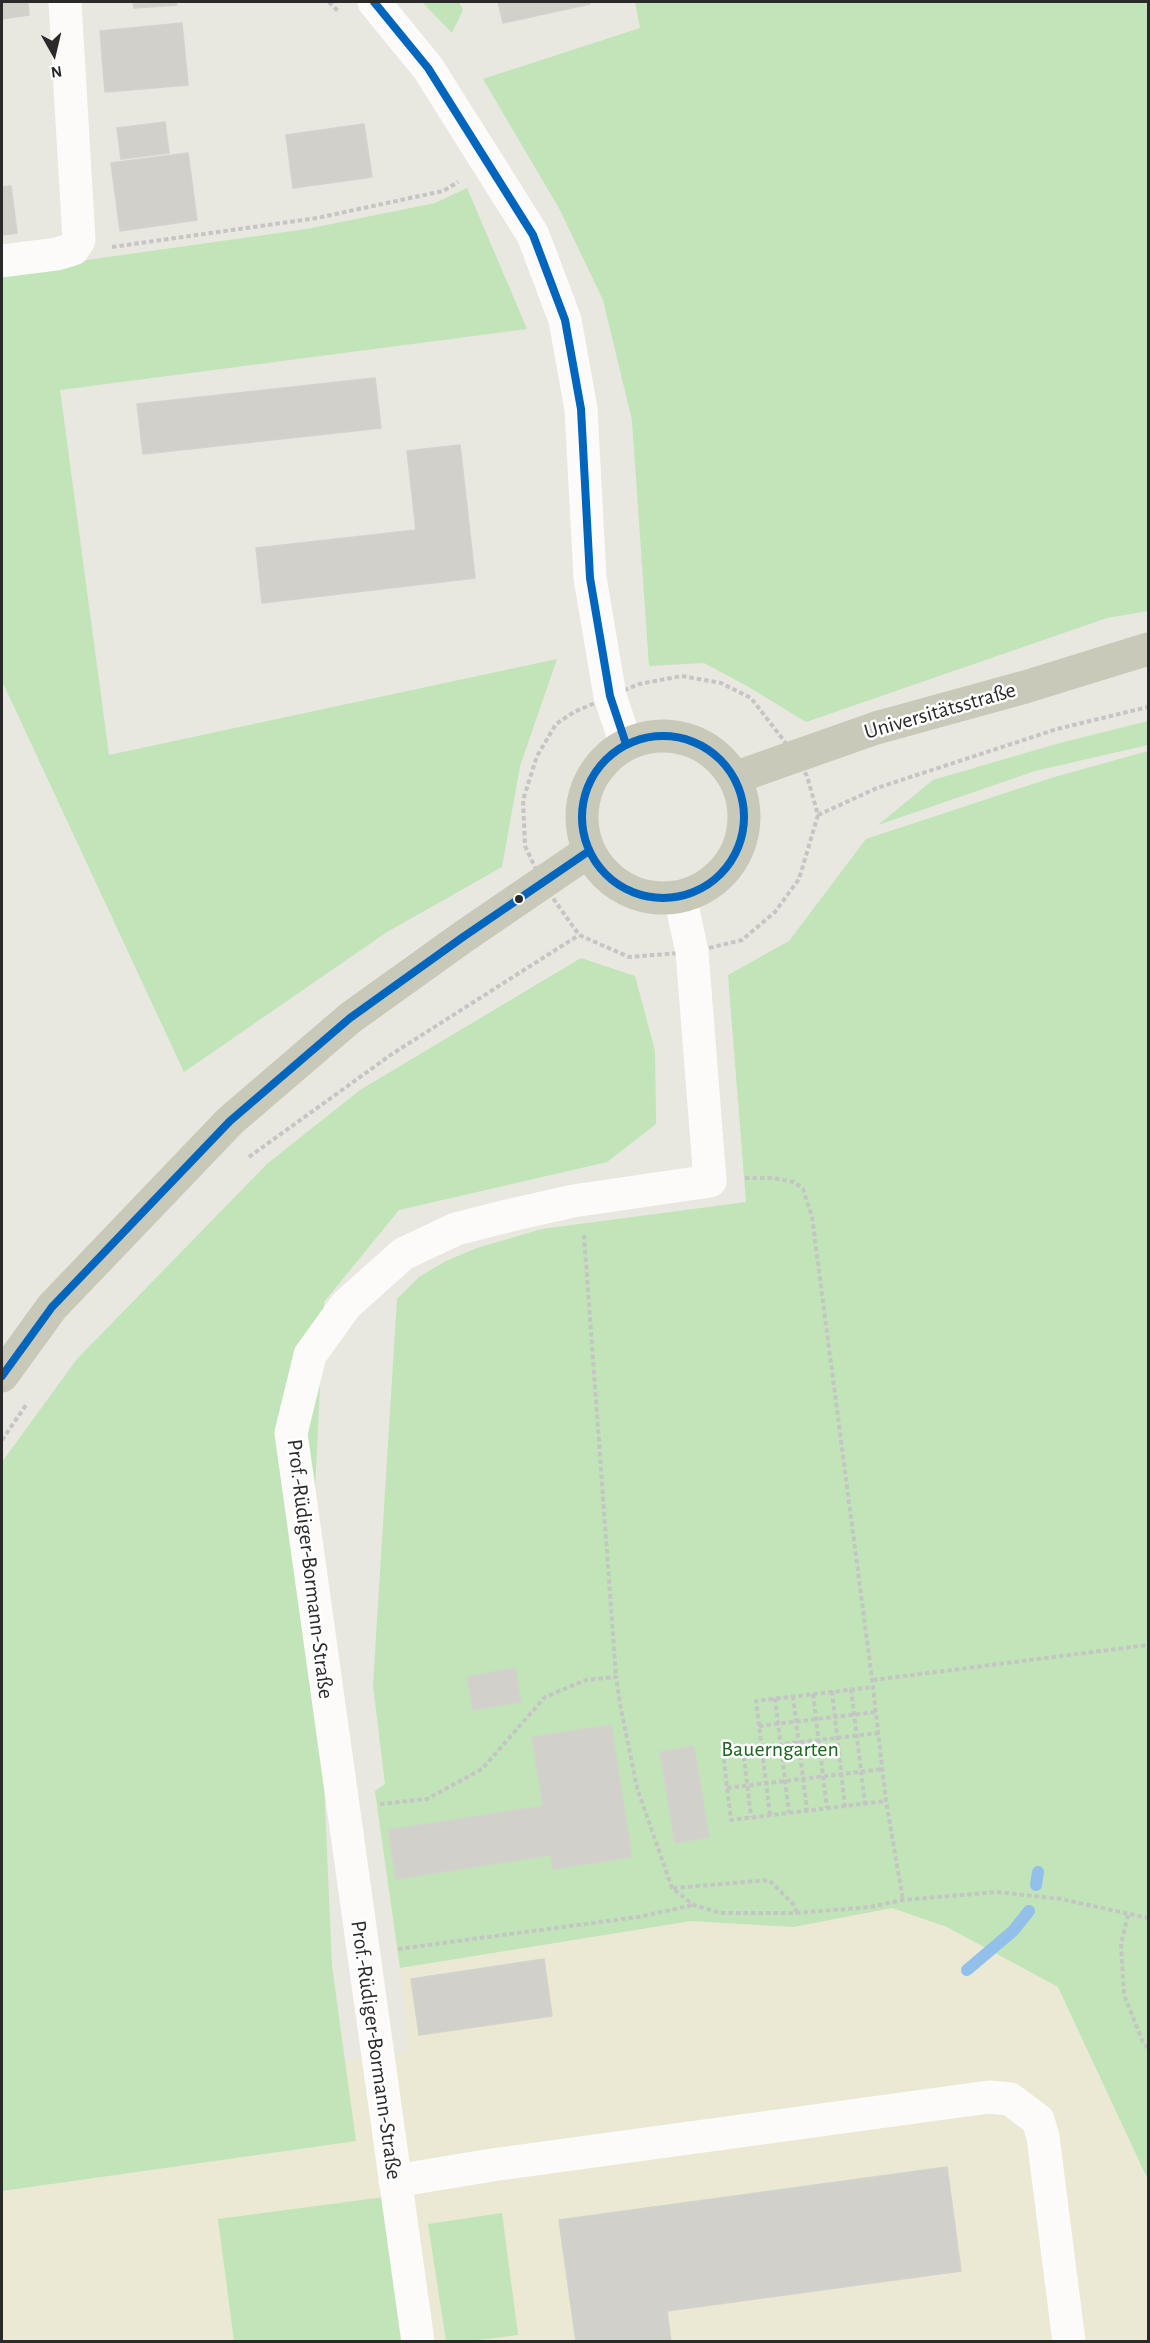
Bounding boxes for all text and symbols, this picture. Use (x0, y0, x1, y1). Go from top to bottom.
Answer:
north arrow (24, 24, 84, 84)
text: N (50, 63, 63, 81)
street label: Universitätsstraße (861, 677, 1019, 745)
unlabelled marker (513, 893, 525, 905)
street label: Prof.-Rüdiger-Bormann-Straße (281, 1438, 339, 1700)
park label: Bauerngarten (721, 1736, 839, 1762)
street label: Prof.-Rüdiger-Bormann-Straße (345, 1919, 407, 2181)

